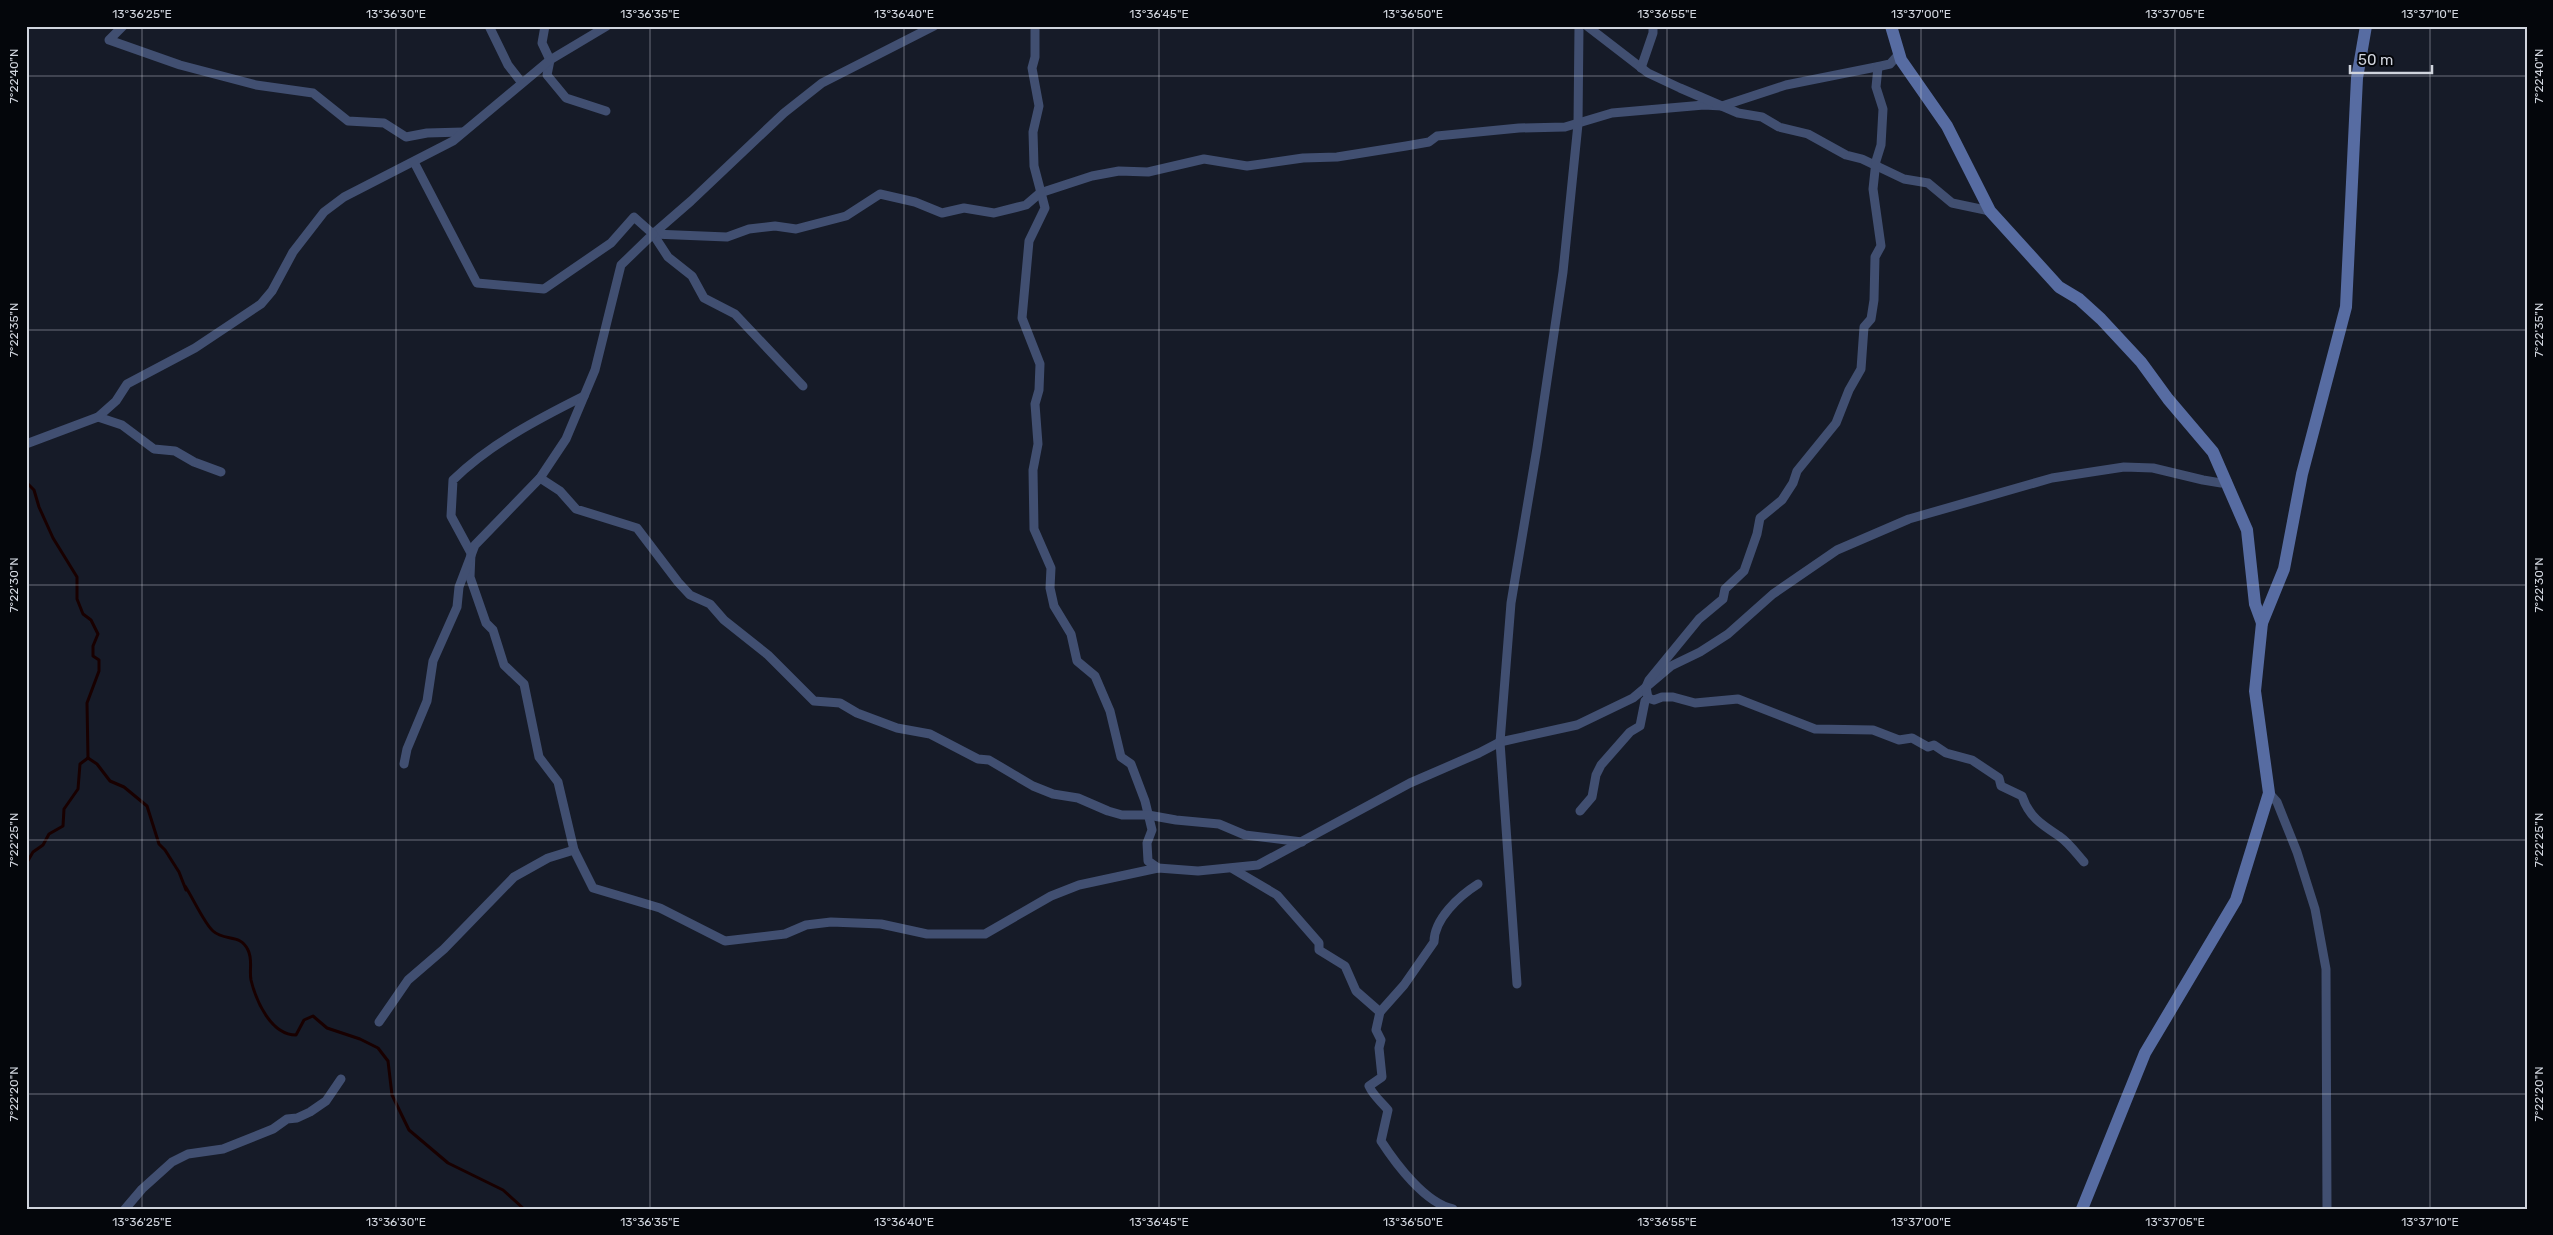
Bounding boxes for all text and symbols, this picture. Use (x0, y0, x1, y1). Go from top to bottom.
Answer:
text: 13°36'25"E (112, 7, 172, 21)
text: 13°36'30"E (366, 7, 426, 21)
text: 13°36'35"E (620, 7, 680, 21)
text: 13°36'40"E (874, 7, 934, 21)
text: 13°36'45"E (1129, 7, 1189, 21)
text: 13°36'50"E (1383, 7, 1443, 21)
text: 13°36'55"E (1637, 7, 1697, 21)
text: 13°37'00"E (1891, 7, 1951, 21)
text: 13°37'05"E (2145, 7, 2205, 21)
text: 13°37'10"E (2401, 7, 2459, 21)
scale bar (2350, 42, 2433, 74)
text: 7°22'40"N (7, 49, 21, 103)
text: 7°22'40"N (2532, 49, 2546, 103)
text: 50 m (2358, 51, 2393, 69)
text: 7°22'35"N (7, 303, 21, 357)
text: 7°22'35"N (2532, 303, 2546, 357)
text: 7°22'30"N (7, 557, 21, 613)
text: 7°22'30"N (2532, 557, 2546, 613)
text: 7°22'25"N (7, 813, 21, 867)
text: 7°22'25"N (2532, 813, 2546, 867)
text: 7°22'20"N (7, 1066, 21, 1122)
text: 7°22'20"N (2532, 1066, 2546, 1122)
text: 13°36'25"E (112, 1215, 172, 1229)
text: 13°36'30"E (366, 1215, 426, 1229)
text: 13°36'35"E (620, 1215, 680, 1229)
text: 13°36'40"E (874, 1215, 934, 1229)
text: 13°36'45"E (1129, 1215, 1189, 1229)
text: 13°36'50"E (1383, 1215, 1443, 1229)
text: 13°36'55"E (1637, 1215, 1697, 1229)
text: 13°37'00"E (1891, 1215, 1951, 1229)
text: 13°37'05"E (2145, 1215, 2205, 1229)
text: 13°37'10"E (2401, 1215, 2459, 1229)

